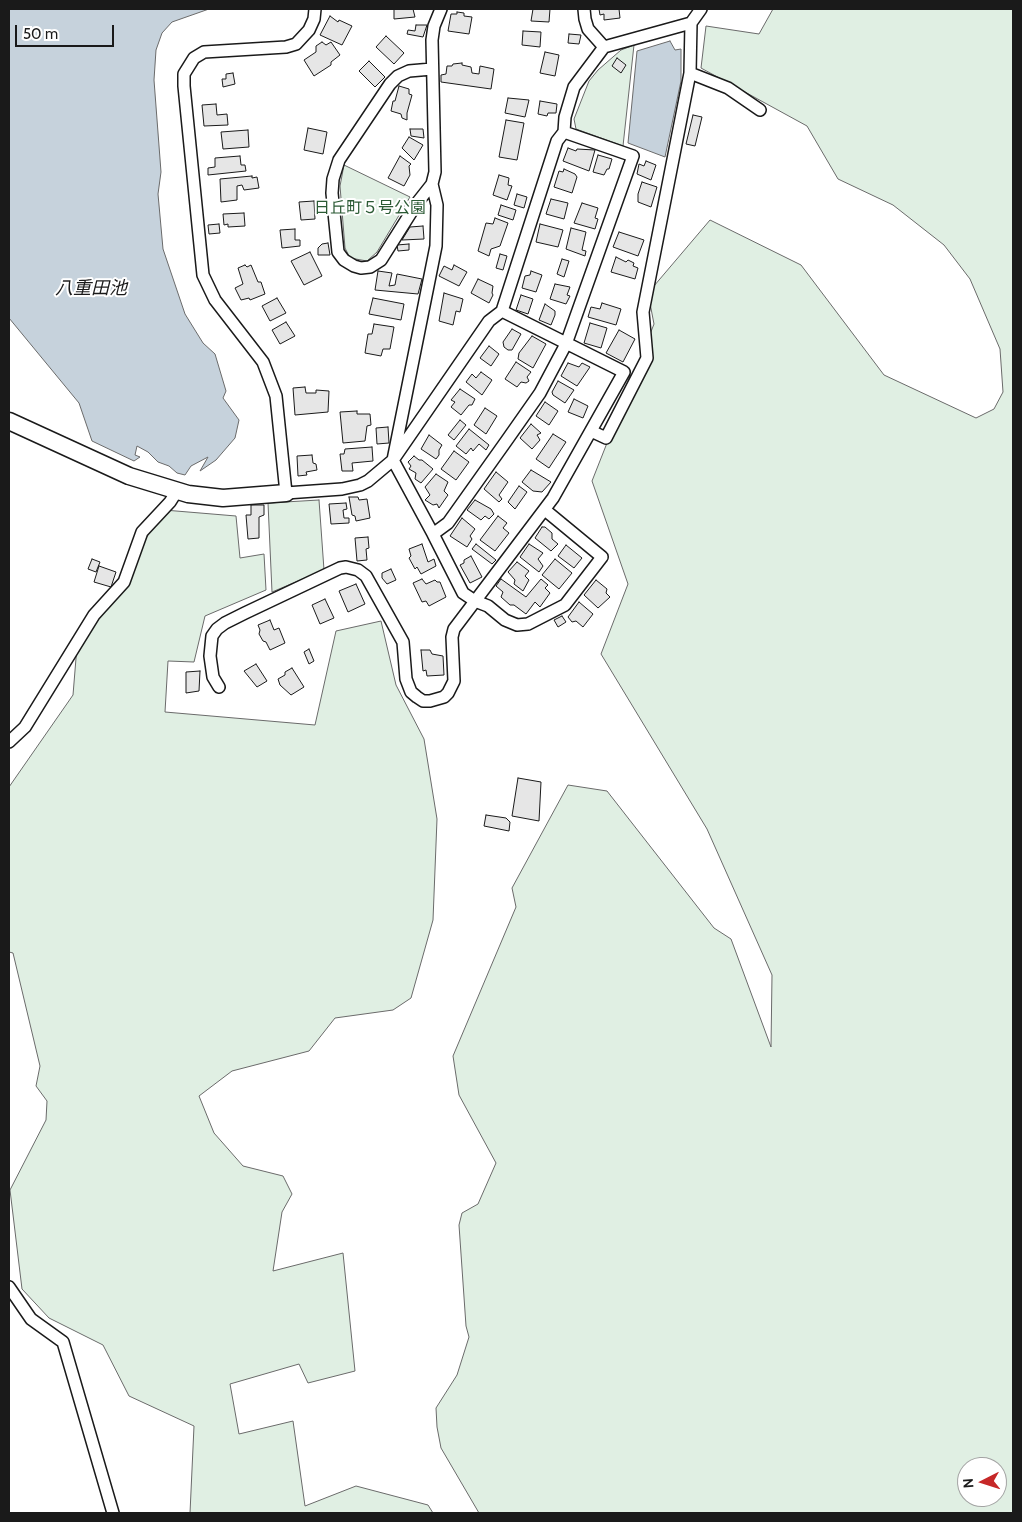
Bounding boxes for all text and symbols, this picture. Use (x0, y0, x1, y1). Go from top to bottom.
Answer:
scale bar (18, 15, 116, 47)
text: 50 m (23, 25, 58, 43)
park label: 日丘町５号公園 (314, 198, 426, 218)
water label: 八重田池 (55, 278, 127, 300)
north arrow (957, 1457, 1007, 1507)
text: N (959, 1478, 977, 1489)

